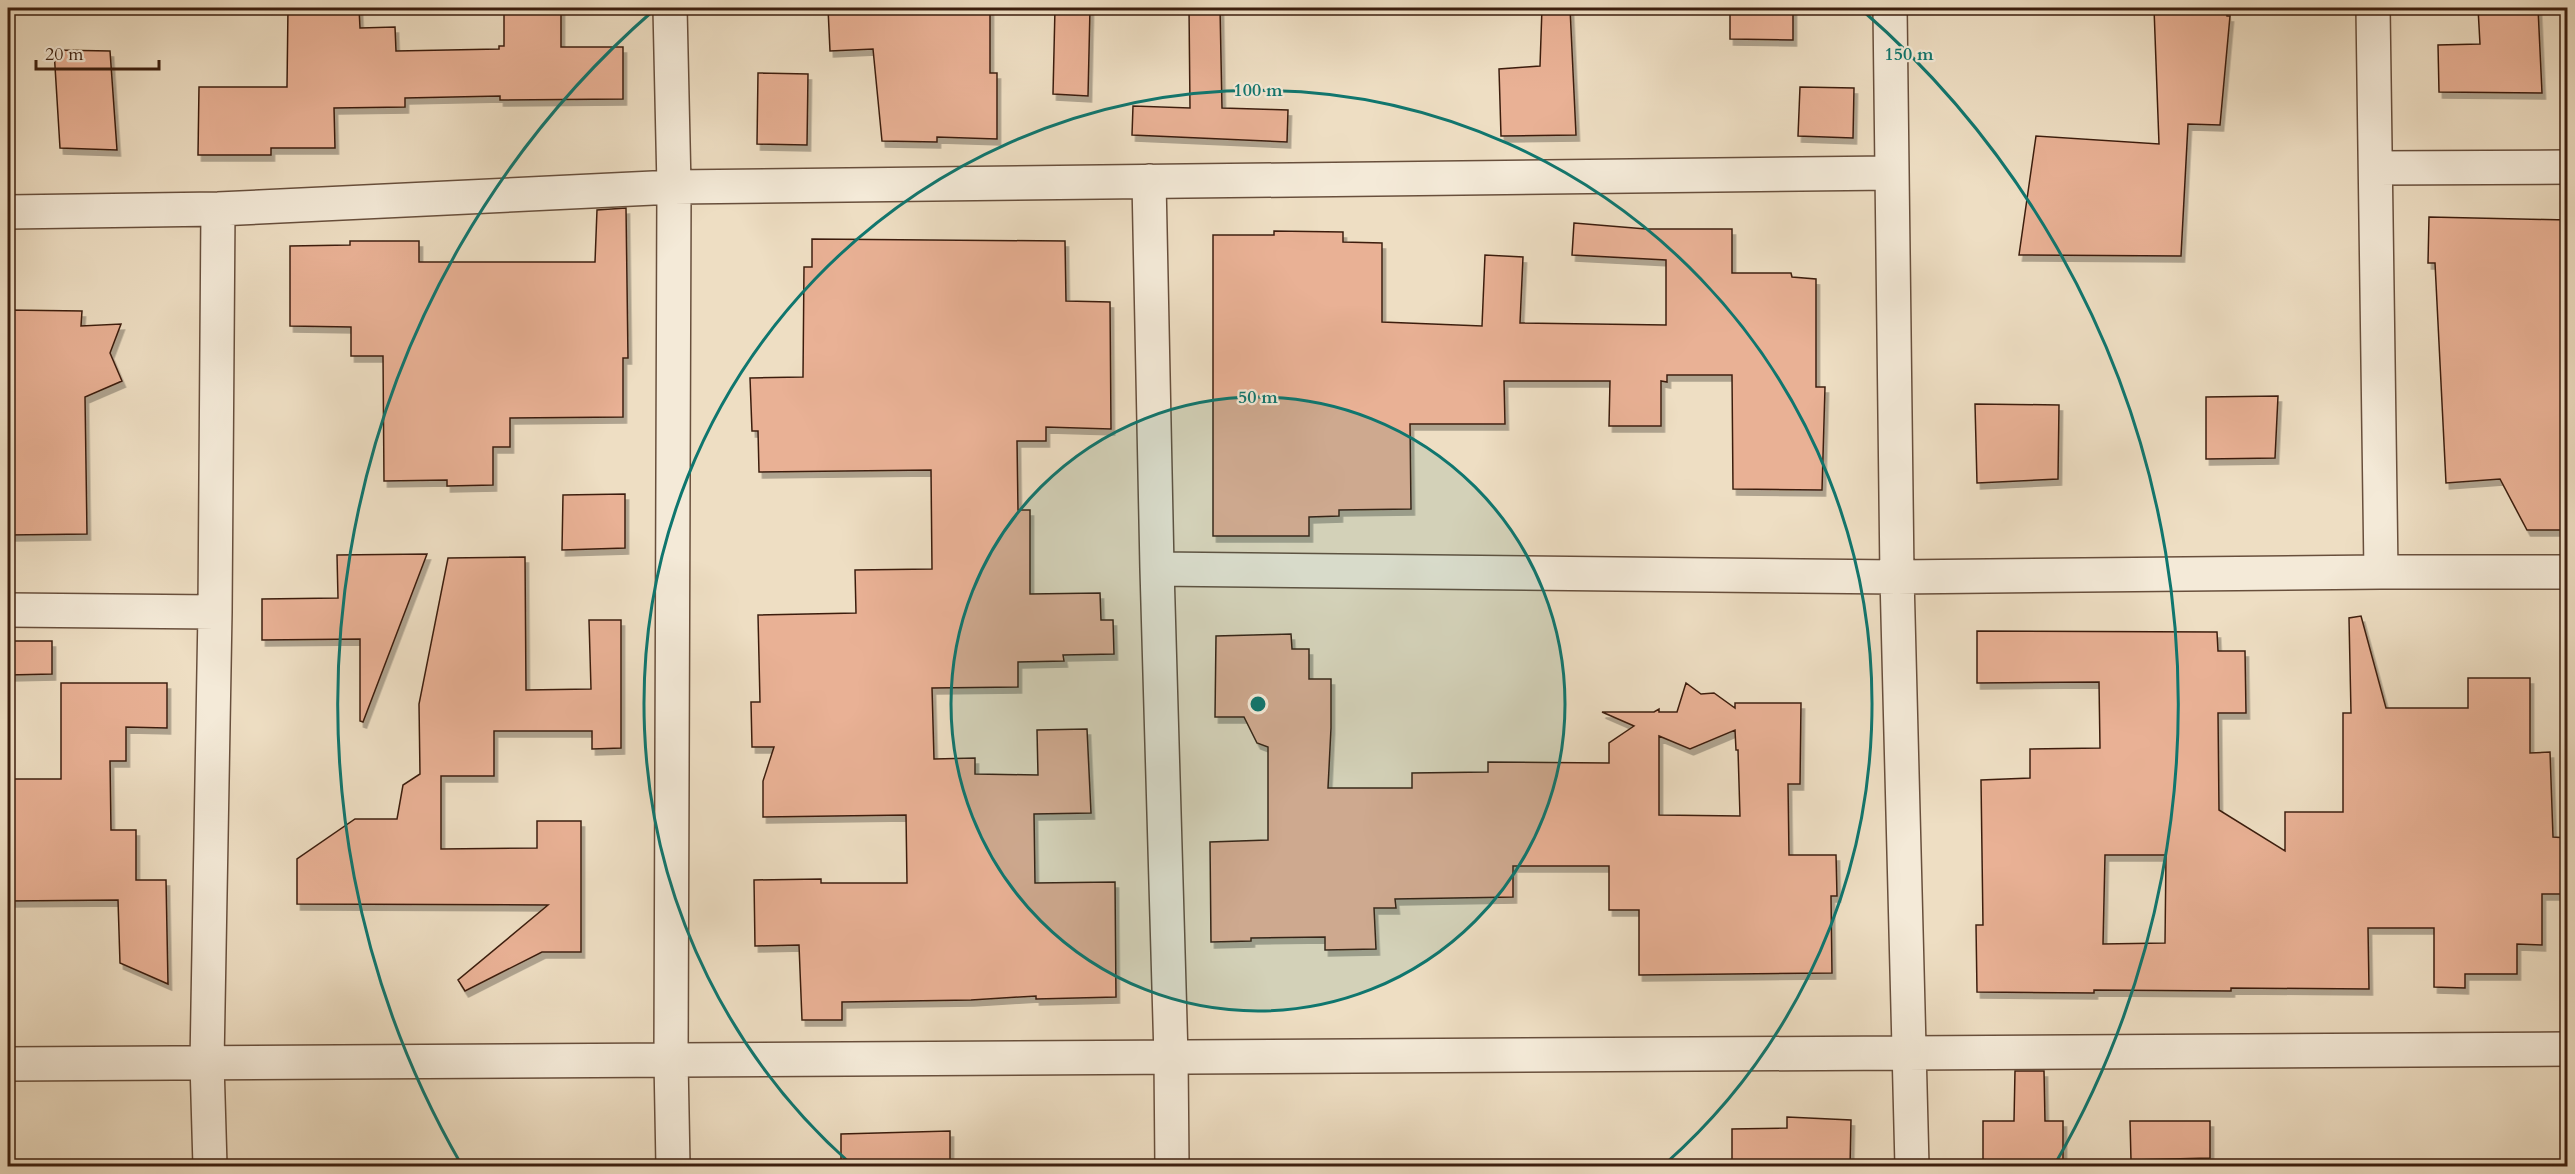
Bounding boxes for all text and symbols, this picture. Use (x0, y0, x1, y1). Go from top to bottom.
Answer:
scale bar (36, 33, 159, 71)
text: 20 m (45, 42, 84, 67)
text: 150 m (1884, 42, 1934, 67)
text: 100 m (1233, 78, 1283, 103)
text: 50 m (1238, 385, 1278, 410)
centre of rings (1248, 694, 1268, 714)

